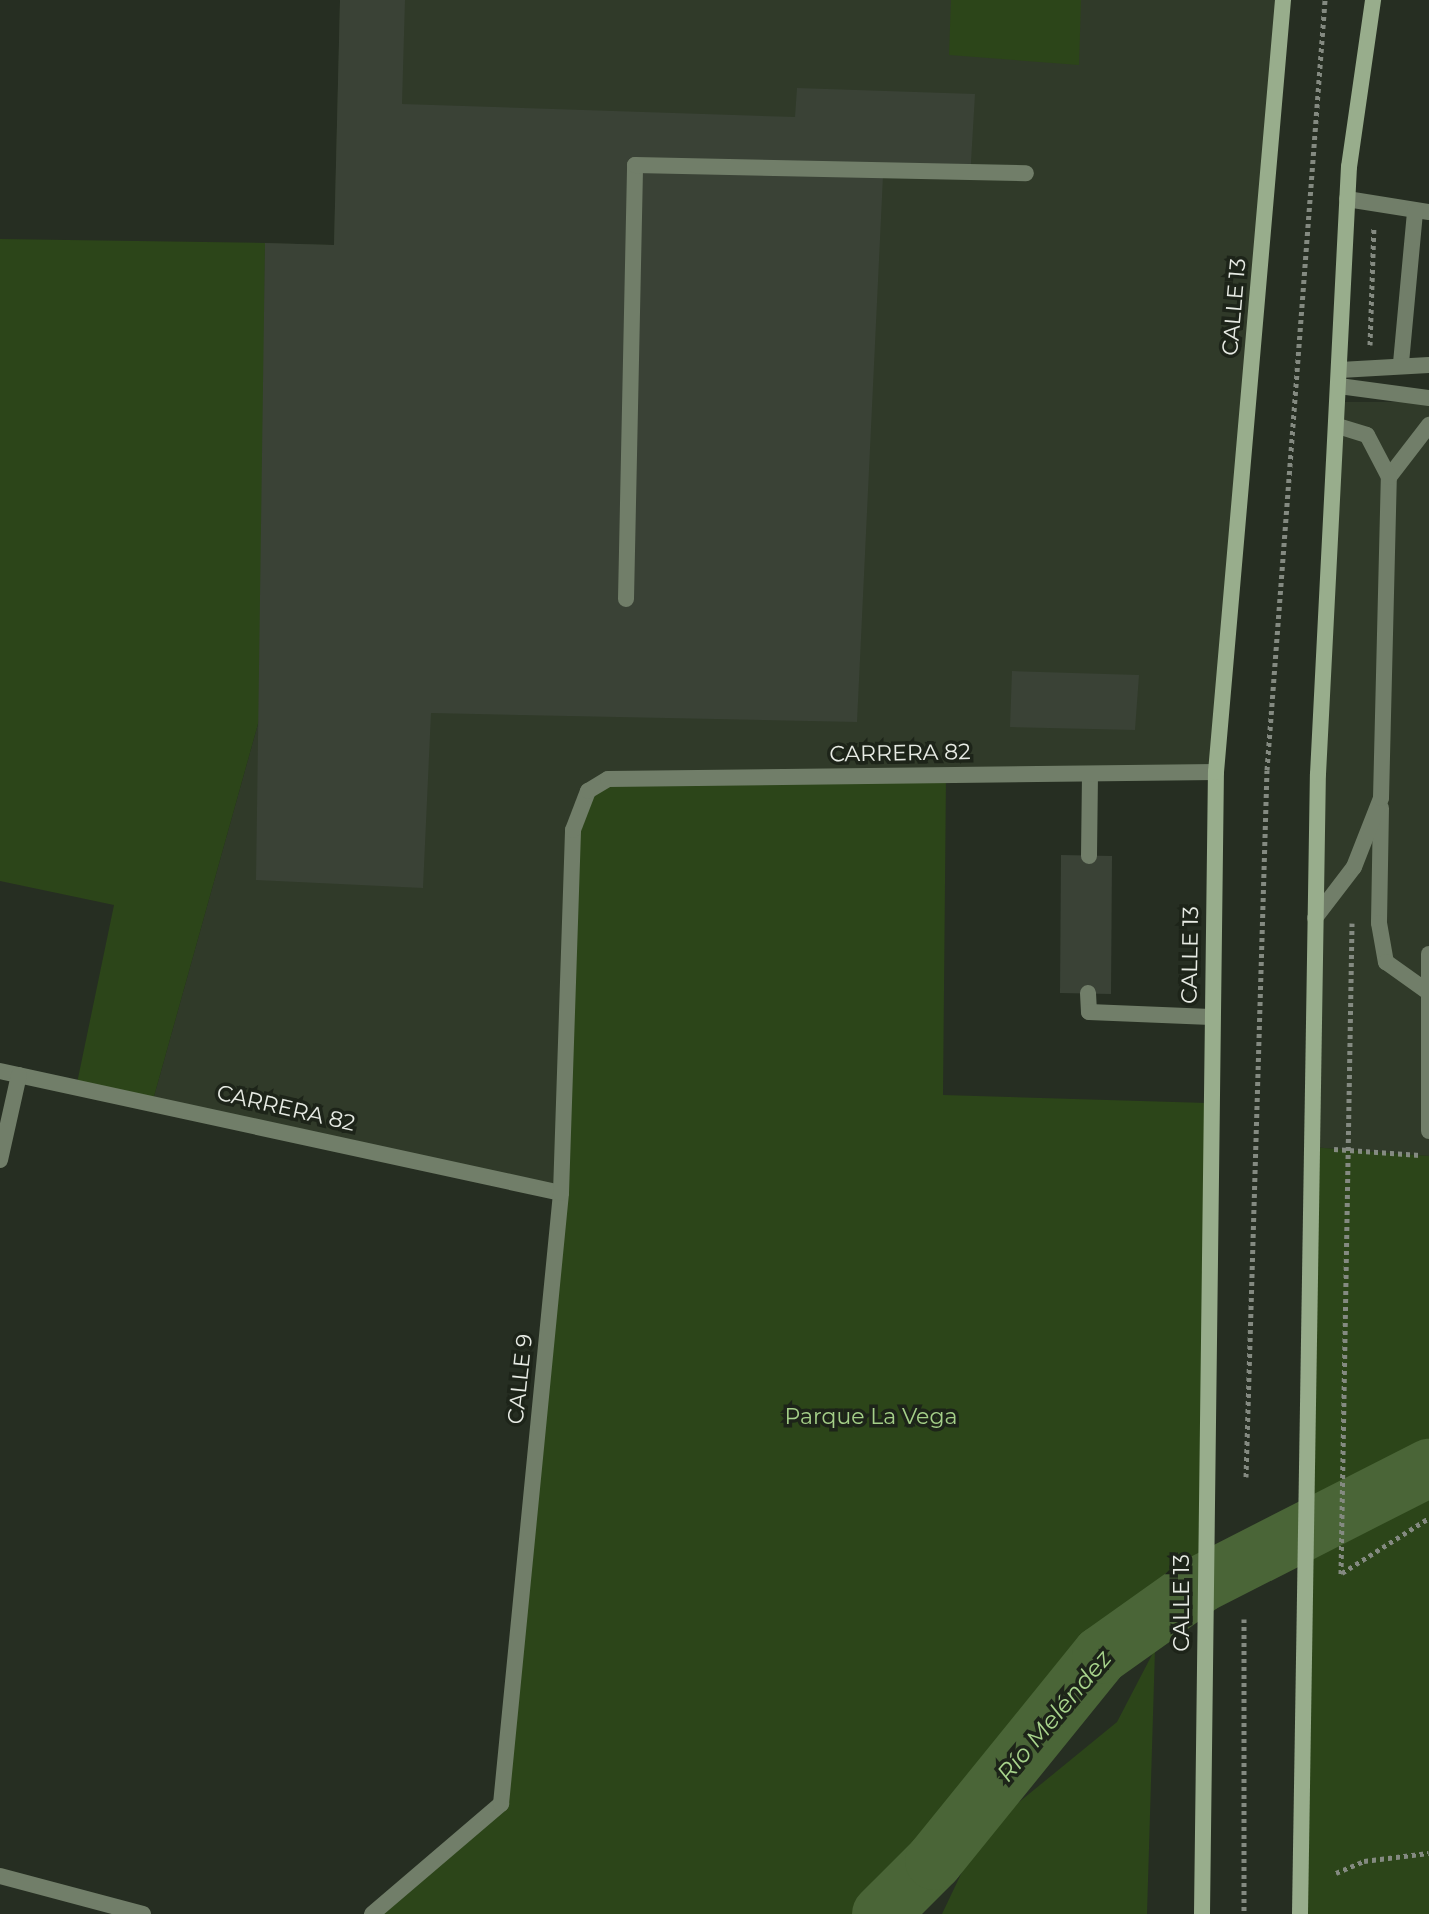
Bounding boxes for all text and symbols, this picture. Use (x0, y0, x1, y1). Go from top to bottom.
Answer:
street label: CALLE 13 (1217, 257, 1251, 357)
street label: CARRERA 82 (829, 739, 971, 767)
street label: CALLE 13 (1176, 906, 1204, 1004)
street label: CARRERA 82 (214, 1079, 358, 1137)
street label: CALLE 9 (502, 1332, 538, 1426)
park label: Parque La Vega (785, 1404, 957, 1430)
street label: CALLE 13 (1169, 1554, 1195, 1652)
water label: Río Meléndez (991, 1644, 1117, 1788)

